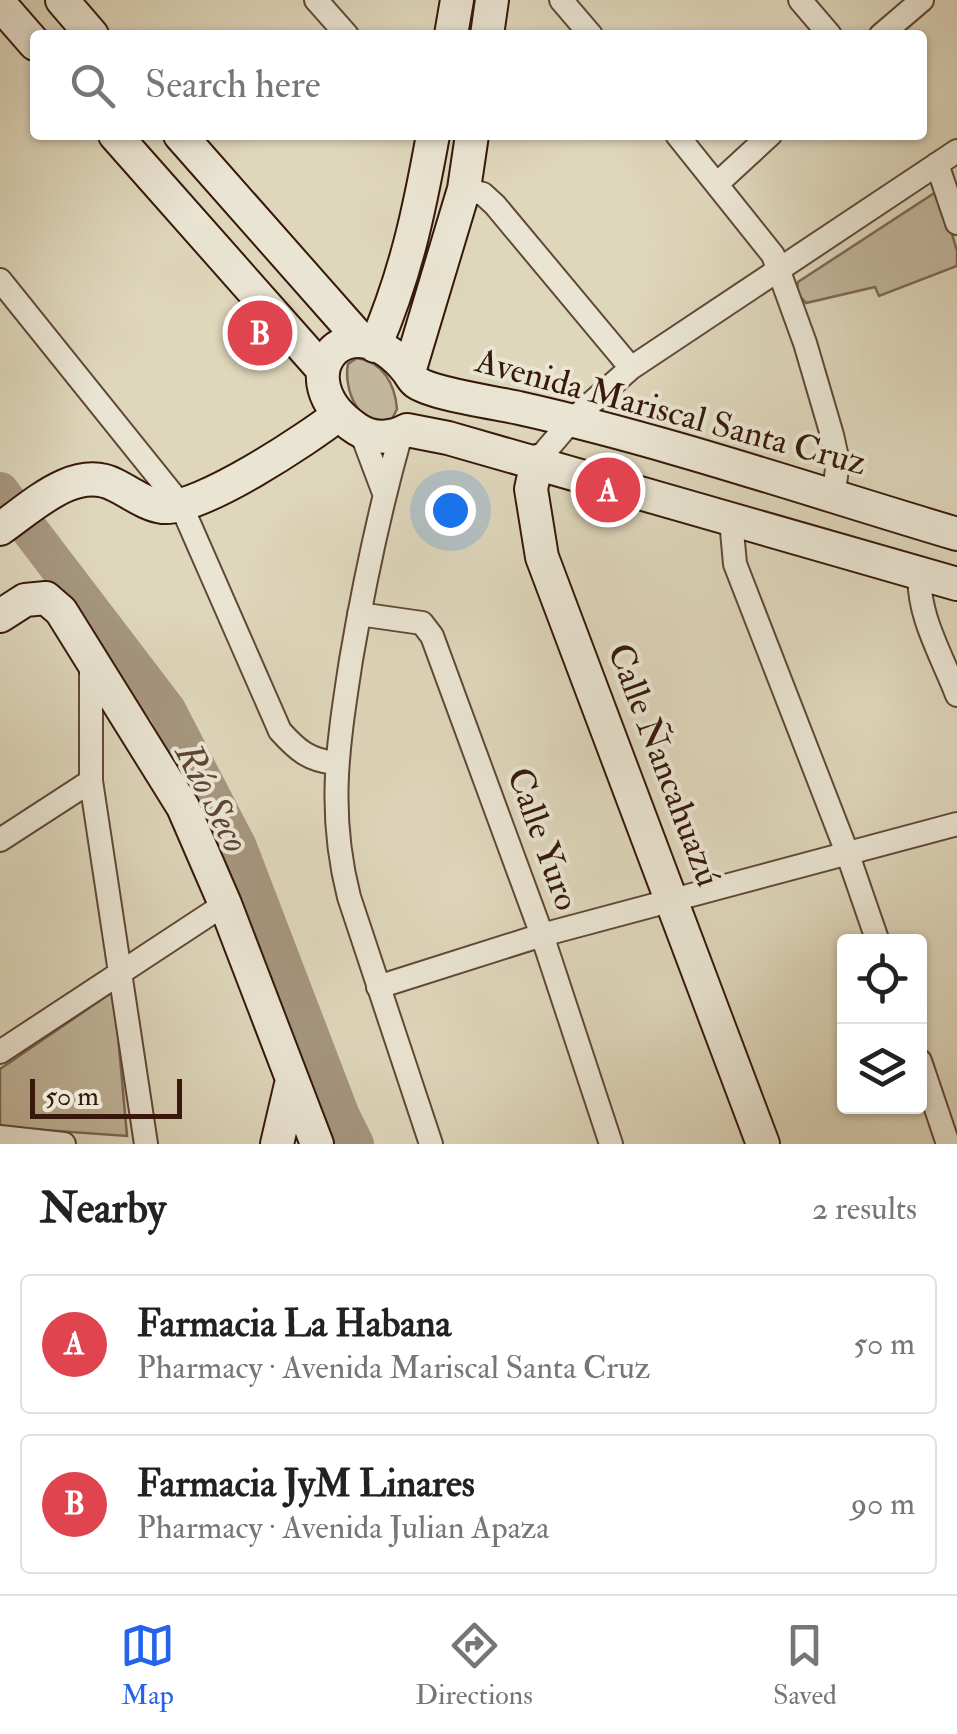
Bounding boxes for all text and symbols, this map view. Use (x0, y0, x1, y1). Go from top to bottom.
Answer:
search box (30, 30, 927, 140)
icon: search (65, 58, 120, 113)
text: Search here (145, 61, 321, 109)
pin: B (228, 296, 292, 370)
street label: Avenida Mariscal Santa Cruz (470, 338, 871, 485)
pin: A (576, 452, 640, 528)
your location (425, 485, 476, 536)
street label: Calle Ñancahuazú (597, 637, 731, 893)
water label: Río Seco (164, 734, 260, 861)
street label: Calle Yuro (497, 762, 589, 916)
map controls (837, 934, 927, 1114)
button: locate (837, 934, 927, 1024)
button: layers (837, 1024, 927, 1114)
scale bar (30, 1074, 182, 1118)
text: 50 m (45, 1079, 99, 1114)
text: Nearby (40, 1183, 166, 1235)
text: 2 results (812, 1189, 917, 1229)
text: Farmacia La Habana (137, 1300, 451, 1348)
text: A (64, 1324, 85, 1364)
text: 50 m (853, 1324, 915, 1364)
text: Pharmacy · Avenida Mariscal Santa Cruz (137, 1348, 650, 1388)
text: Farmacia JyM Linares (137, 1460, 475, 1508)
text: B (64, 1484, 85, 1524)
text: 90 m (851, 1484, 915, 1524)
text: Pharmacy · Avenida Julian Apaza (137, 1508, 550, 1548)
tab: Map (120, 1618, 175, 1713)
tab: Directions (415, 1618, 533, 1713)
tab: Saved (773, 1618, 837, 1713)

